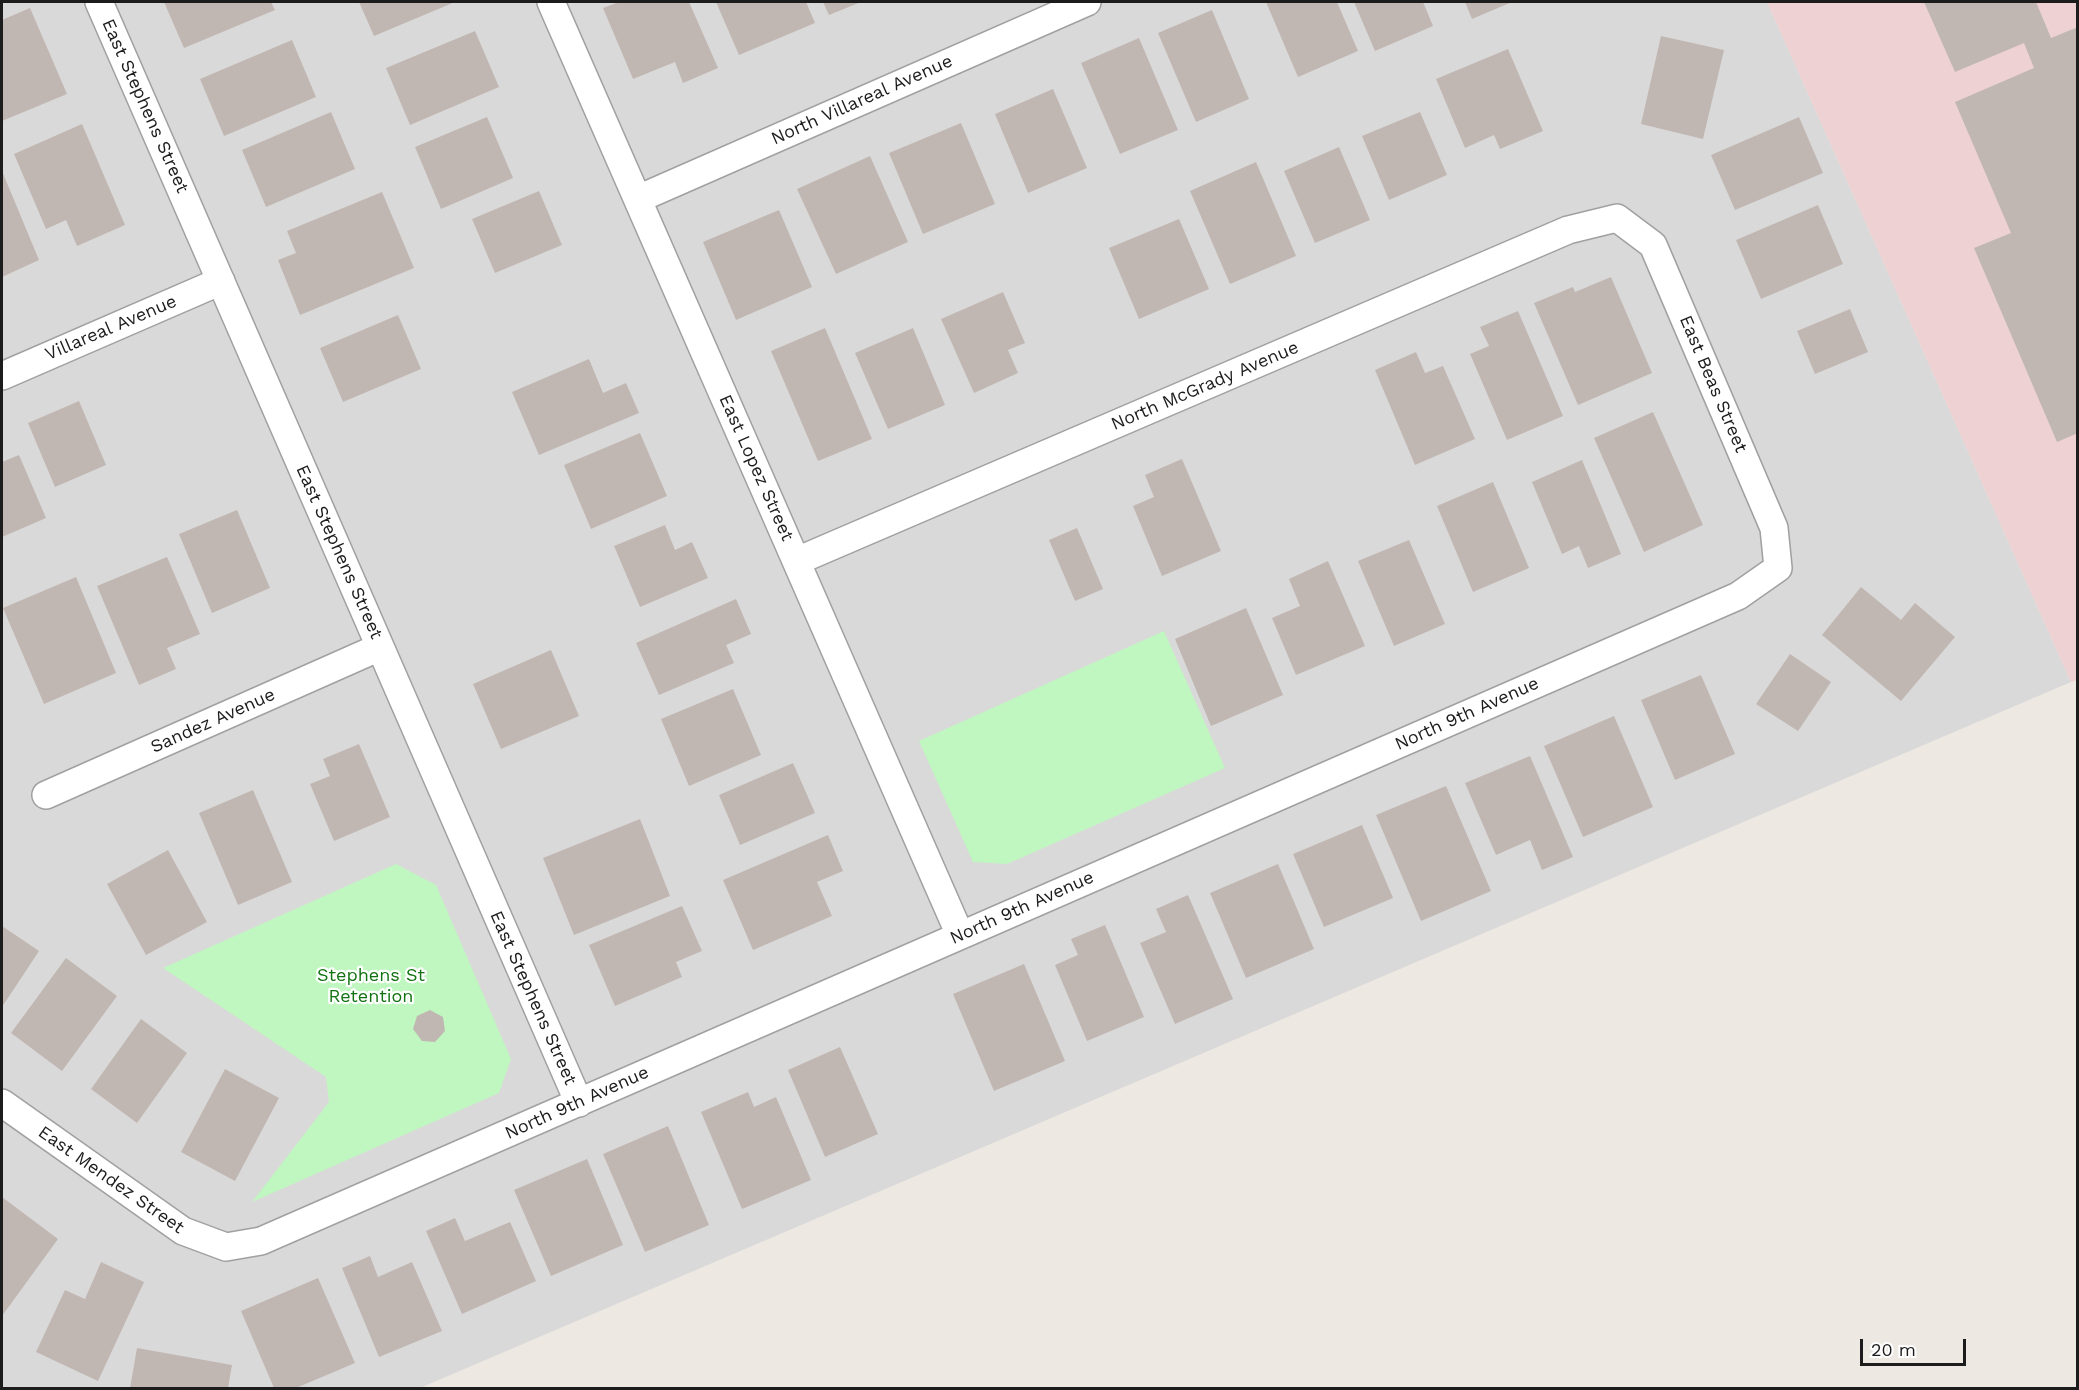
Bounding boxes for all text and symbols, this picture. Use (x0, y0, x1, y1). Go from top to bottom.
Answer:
street label: East Stephens Street (97, 16, 193, 196)
street label: North Villareal Avenue (768, 50, 956, 150)
street label: Villareal Avenue (42, 291, 180, 365)
street label: East Beas Street (1674, 312, 1752, 456)
street label: North McGrady Avenue (1108, 337, 1302, 435)
street label: East Lopez Street (714, 392, 798, 544)
street label: East Stephens Street (291, 462, 387, 642)
street label: North 9th Avenue (1392, 673, 1542, 755)
street label: Sandez Avenue (148, 684, 278, 758)
street label: North 9th Avenue (947, 867, 1097, 949)
street label: East Stephens Street (485, 908, 581, 1088)
park label: Stephens St Retention (317, 965, 425, 1008)
street label: North 9th Avenue (502, 1062, 652, 1144)
street label: East Mendez Street (34, 1121, 188, 1239)
scale bar (1863, 1327, 1970, 1365)
text: 20 m (1871, 1339, 1916, 1360)

